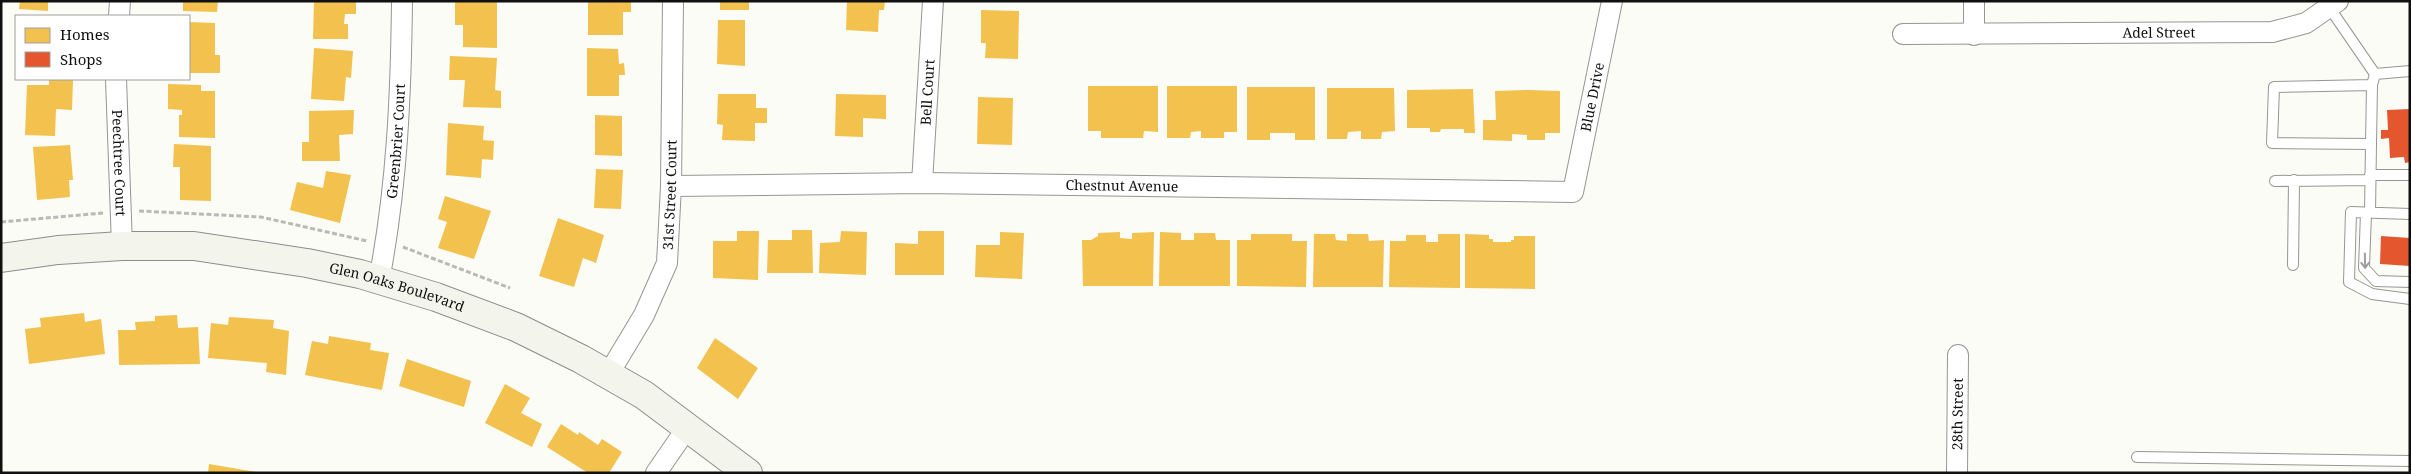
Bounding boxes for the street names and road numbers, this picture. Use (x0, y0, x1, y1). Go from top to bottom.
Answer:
street label: Adel Street (2123, 22, 2196, 42)
street label: Bell Court (916, 59, 938, 126)
street label: Blue Drive (1576, 61, 1608, 133)
street label: Greenbrier Court (382, 83, 409, 200)
street label: Peechtree Court (108, 109, 131, 217)
street label: 31st Street Court (658, 140, 681, 251)
street label: Chestnut Avenue (1065, 175, 1179, 196)
street label: Glen Oaks Boulevard (328, 258, 468, 316)
street label: 28th Street (1947, 378, 1967, 450)

